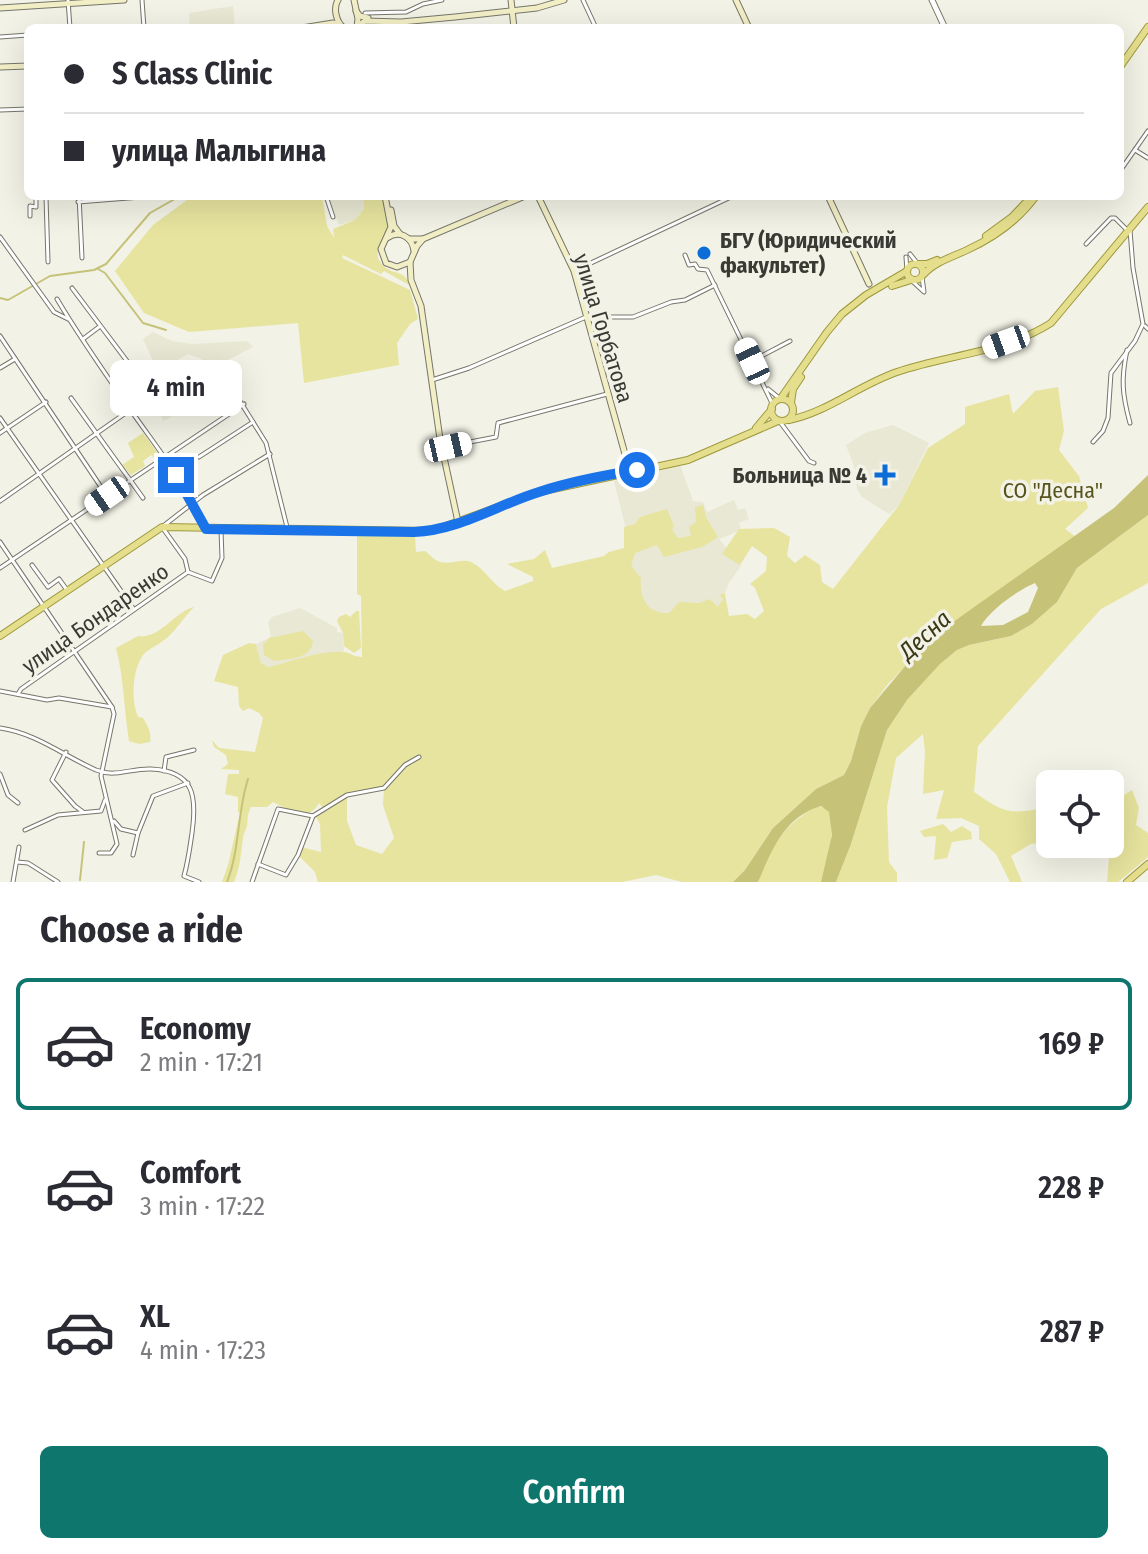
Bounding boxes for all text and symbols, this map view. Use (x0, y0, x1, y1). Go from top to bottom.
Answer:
text: S Class Clinic (112, 56, 272, 92)
text: улица Малыгина (112, 133, 326, 169)
place label: БГУ (Юридический факультет) (720, 227, 897, 279)
marker: БГУ (Юридический факультет) (695, 244, 713, 262)
street label: улица Горбатова (568, 250, 639, 406)
car (979, 323, 1033, 361)
car (731, 334, 773, 388)
callout: 4 min (110, 359, 242, 415)
text: 4 min (147, 372, 206, 403)
car (422, 430, 474, 464)
route start (619, 452, 655, 488)
route end (158, 457, 194, 493)
place label: Больница № 4 (732, 462, 867, 489)
marker: Больница № 4 (874, 464, 896, 486)
car (80, 472, 134, 520)
park label: СО "Десна" (1003, 477, 1103, 504)
street label: улица Бондаренко (17, 558, 174, 679)
water label: Десна (892, 605, 957, 667)
map controls (1036, 770, 1124, 858)
button: locate (1036, 770, 1124, 858)
text: Choose a ride (40, 908, 243, 952)
icon: car (44, 1008, 116, 1080)
text: Economy (140, 1011, 251, 1047)
text: 169 ₽ (1039, 1026, 1104, 1062)
text: 2 min · 17:21 (140, 1047, 263, 1078)
icon: car (44, 1152, 116, 1224)
text: Comfort (140, 1155, 241, 1191)
text: 228 ₽ (1038, 1170, 1104, 1206)
text: 3 min · 17:22 (140, 1191, 265, 1222)
icon: car (44, 1296, 116, 1368)
text: XL (140, 1299, 170, 1335)
text: 287 ₽ (1040, 1314, 1104, 1350)
text: 4 min · 17:23 (140, 1335, 266, 1366)
button: Confirm (40, 1446, 1108, 1538)

